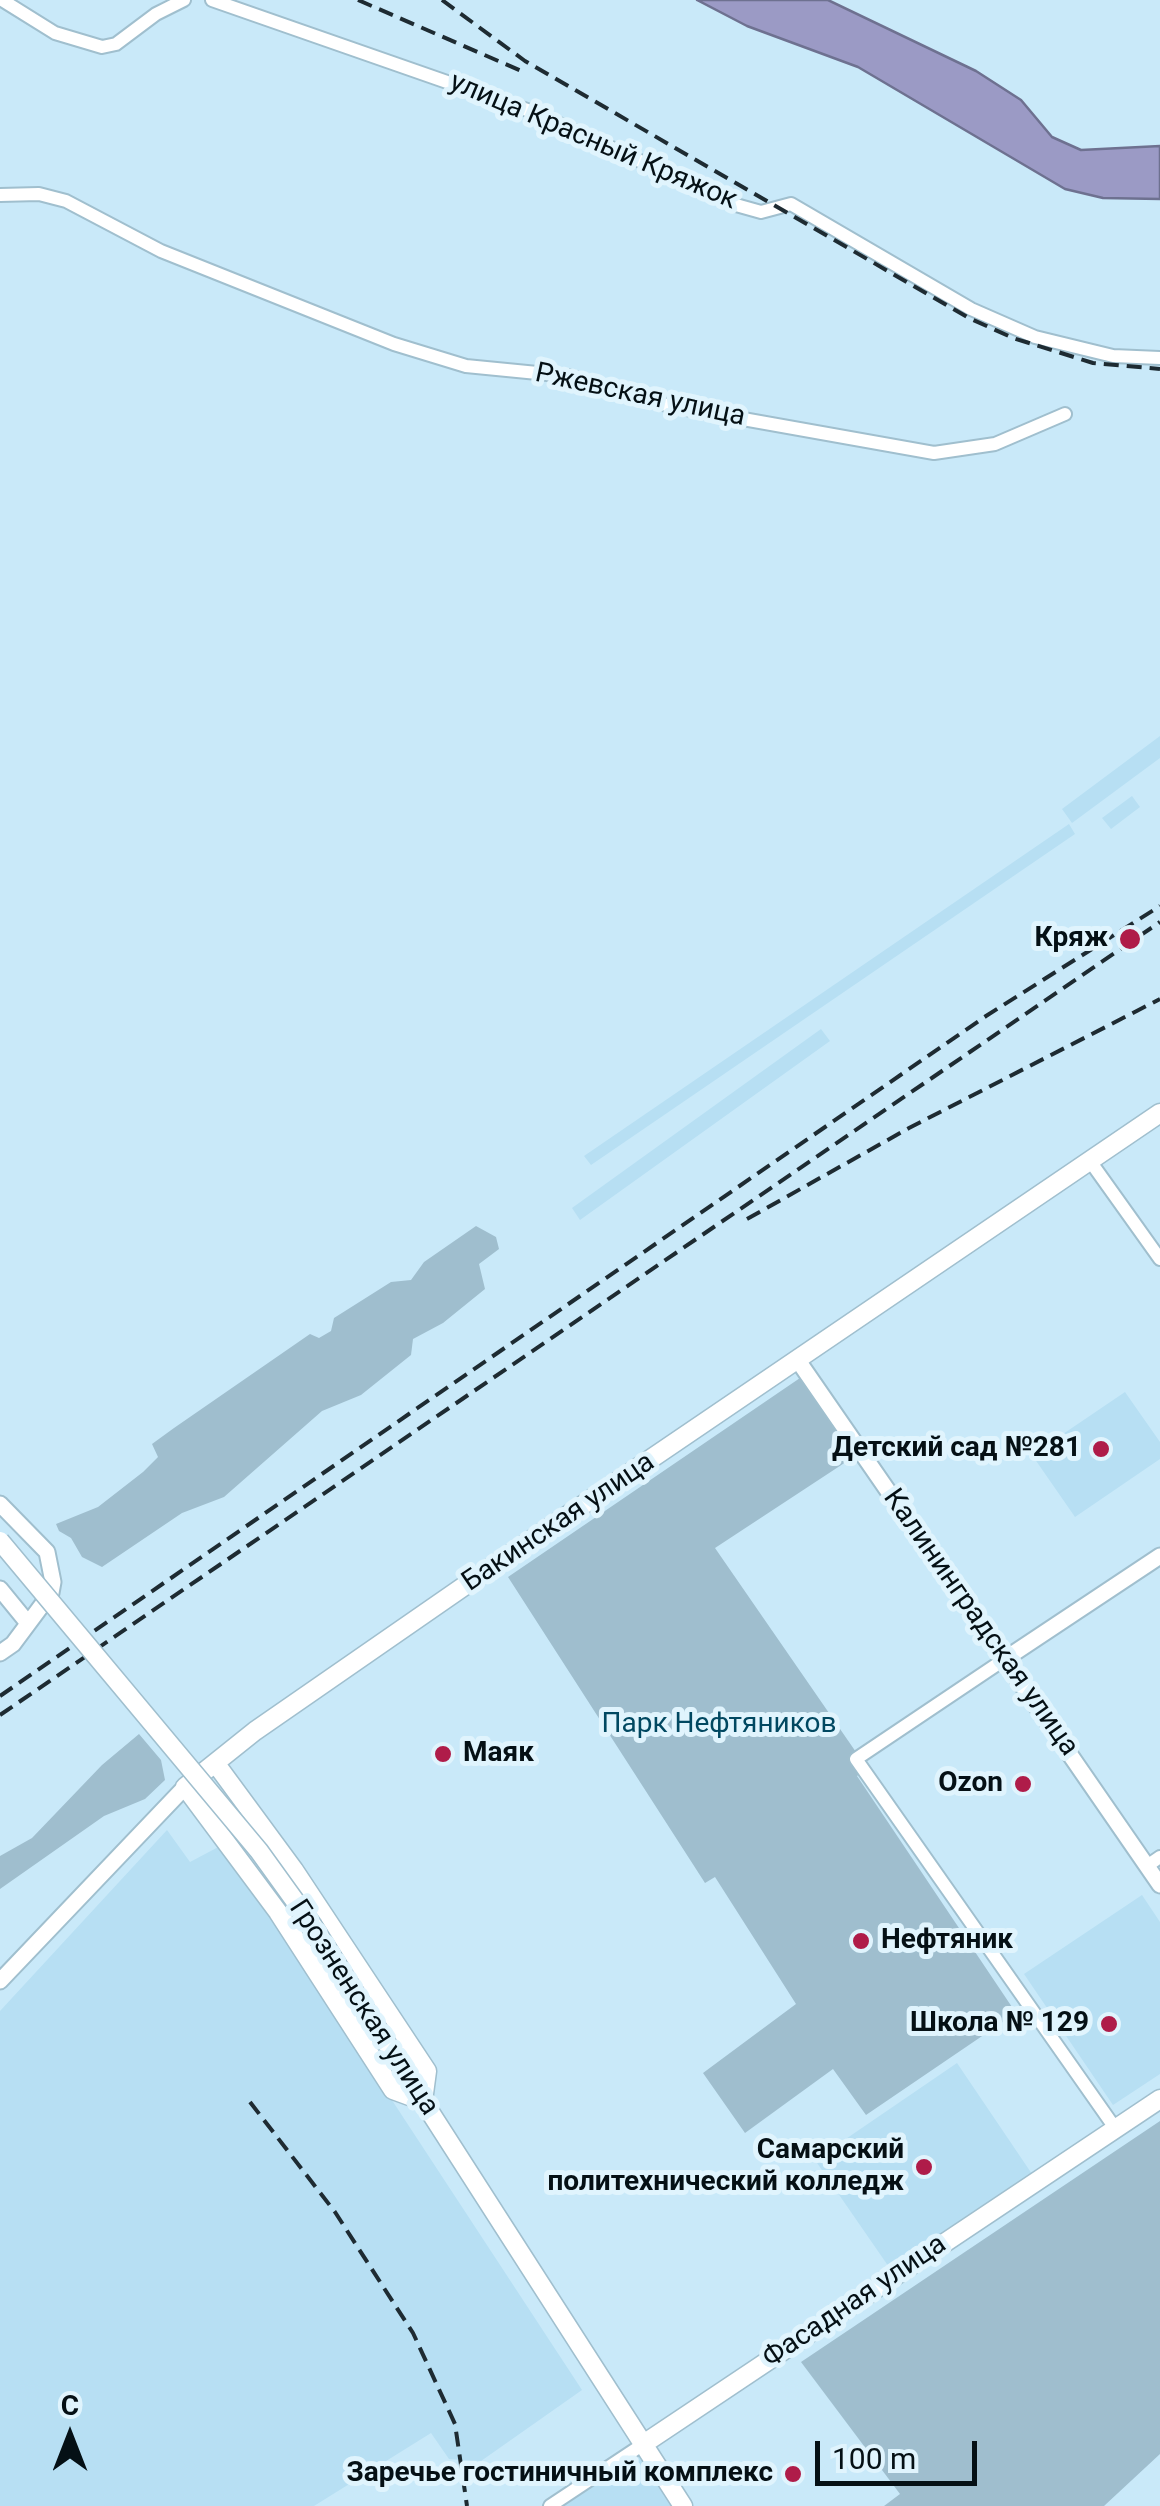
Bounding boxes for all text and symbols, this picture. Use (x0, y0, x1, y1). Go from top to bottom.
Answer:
street label: улица Красный Кряжок (444, 66, 742, 218)
street label: Ржевская улица (532, 357, 748, 435)
place label: Кряж (1035, 922, 1108, 956)
marker: Кряж (1117, 926, 1143, 952)
place label: Детский сад №281 (832, 1432, 1081, 1466)
marker: Детский сад №281 (1090, 1438, 1112, 1460)
street label: Бакинская улица (457, 1446, 661, 1600)
street label: Калининградская улица (875, 1483, 1085, 1763)
park label: Парк Нефтяников (601, 1708, 837, 1742)
place label: Маяк (463, 1737, 534, 1771)
marker: Маяк (432, 1743, 454, 1765)
place label: Ozon (938, 1767, 1003, 1801)
marker: Ozon (1012, 1773, 1034, 1795)
street label: Грозненская улица (281, 1894, 445, 2122)
place label: Нефтяник (881, 1924, 1013, 1958)
marker: Нефтяник (850, 1930, 872, 1952)
place label: Школа № 129 (910, 2007, 1089, 2041)
marker: Школа № 129 (1098, 2013, 1120, 2035)
place label: Самарский политехнический колледж (547, 2134, 904, 2200)
marker: Самарский политехнический колледж (913, 2156, 935, 2178)
street label: Фасадная улица (757, 2228, 953, 2376)
north arrow (20, 2386, 120, 2486)
text: С (61, 2389, 79, 2422)
scale bar (820, 2421, 982, 2483)
text: 100 m (832, 2441, 916, 2476)
place label: Заречье гостиничный комплекс (346, 2457, 773, 2491)
marker: Заречье гостиничный комплекс (782, 2463, 804, 2485)

